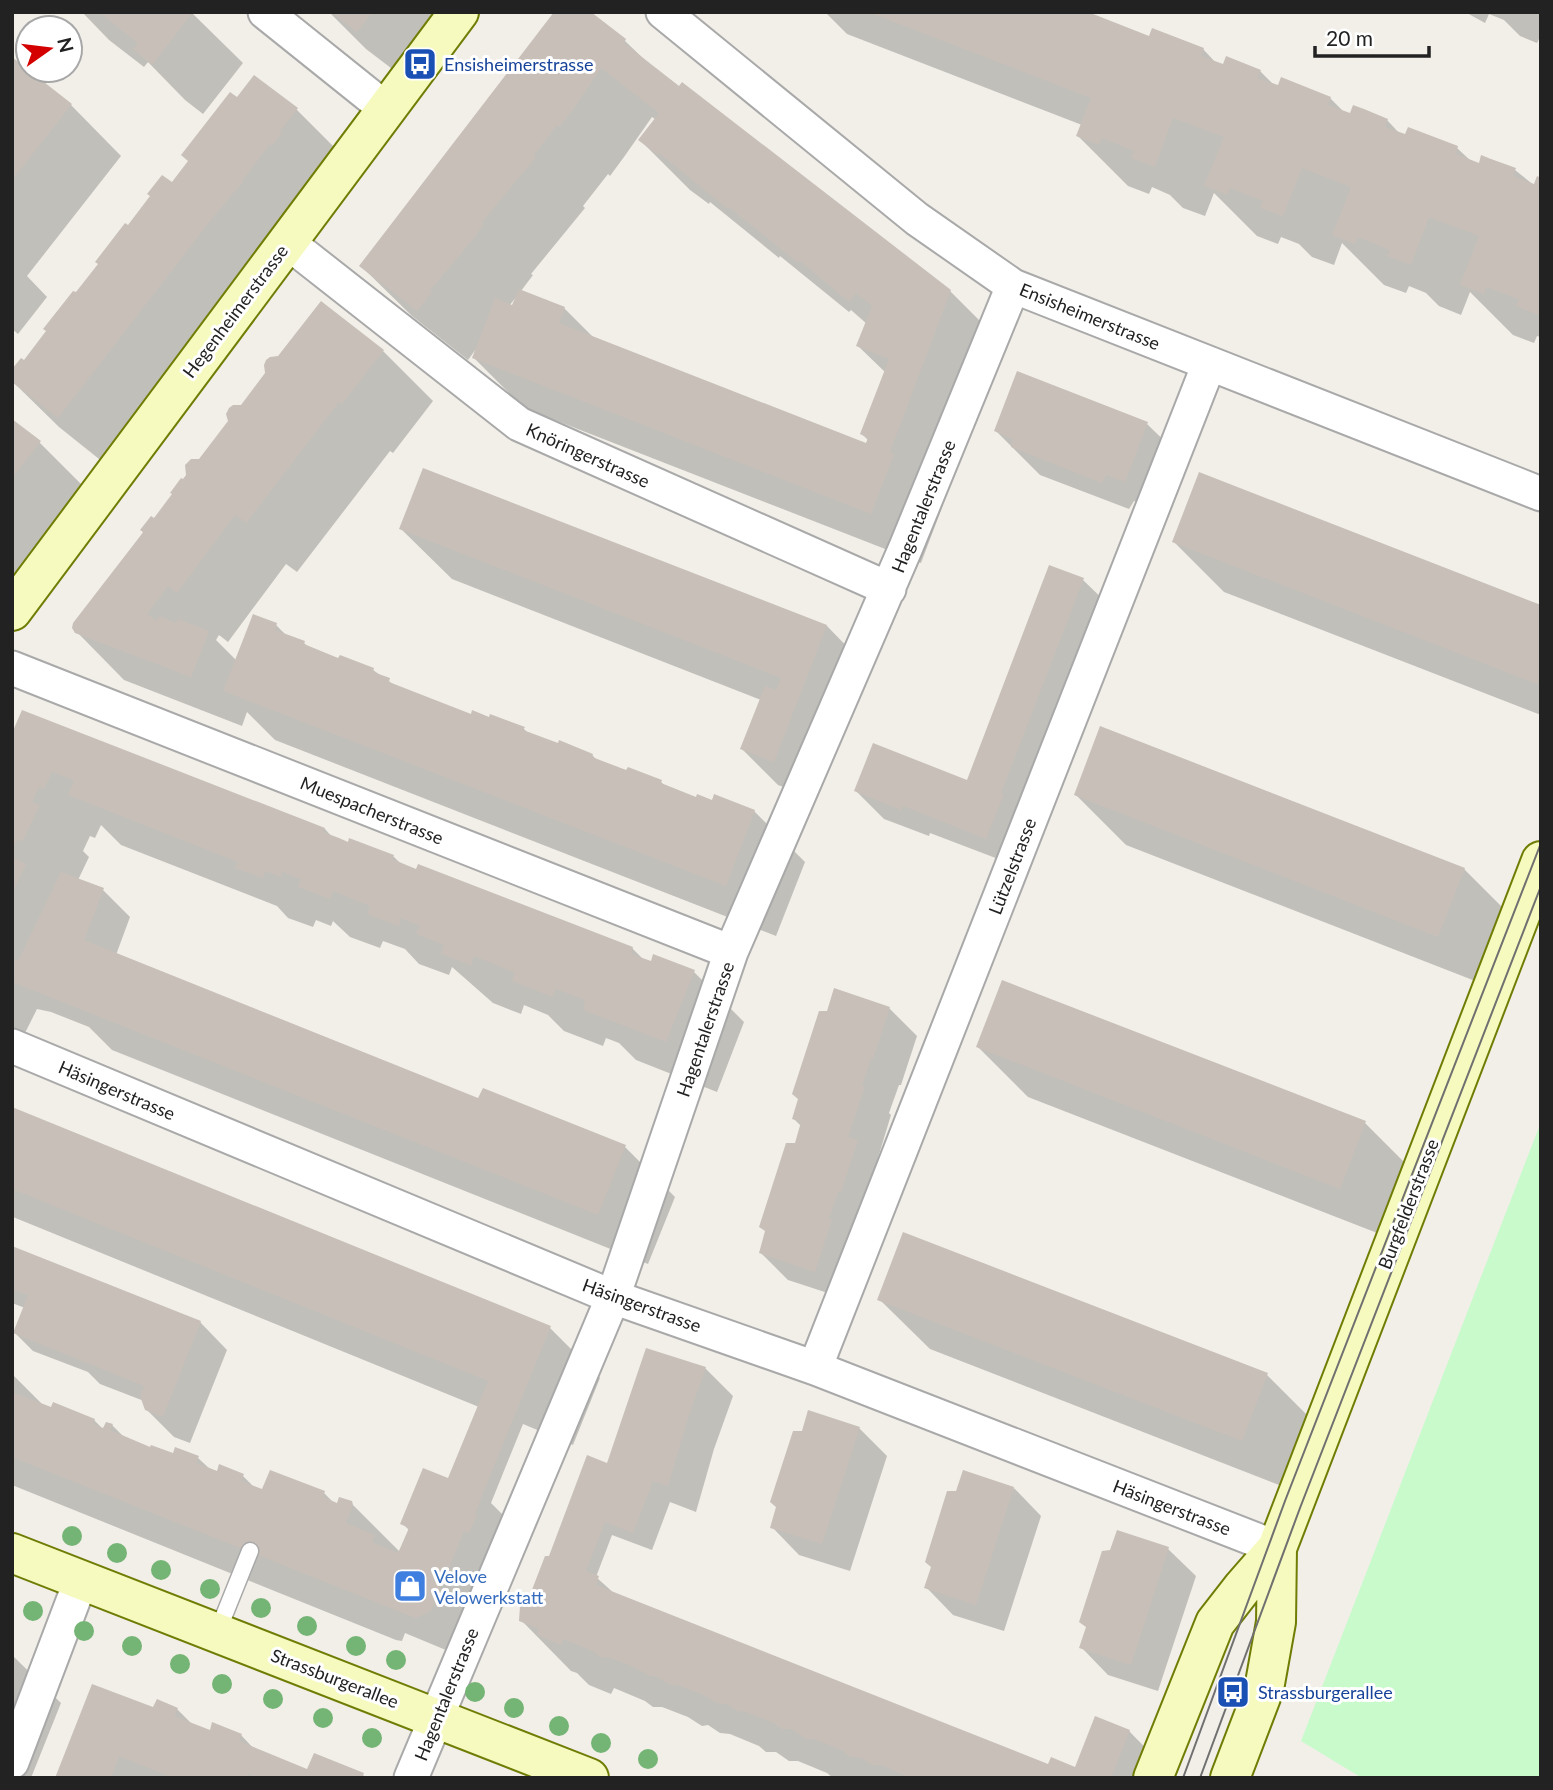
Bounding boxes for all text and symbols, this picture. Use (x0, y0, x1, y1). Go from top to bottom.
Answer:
north arrow (14, 14, 84, 84)
scale bar (1315, 14, 1429, 58)
text: 20 m (1326, 25, 1373, 50)
text: N (53, 35, 79, 55)
bus stop icon: Ensisheimerstrasse (401, 45, 439, 83)
place label: Ensisheimerstrasse (444, 53, 593, 75)
street label: Hegenheimerstrasse (178, 240, 292, 382)
street label: Ensisheimerstrasse (1017, 278, 1163, 354)
street label: Knöringerstrasse (523, 418, 653, 492)
street label: Hagentalerstrasse (886, 436, 960, 576)
street label: Muespacherstrasse (297, 771, 447, 849)
street label: Lützelstrasse (984, 815, 1040, 917)
street label: Hagentalerstrasse (672, 959, 738, 1099)
street label: Häsingerstrasse (55, 1056, 179, 1124)
street label: Burgfelderstrasse (1373, 1136, 1443, 1272)
street label: Häsingerstrasse (580, 1273, 704, 1337)
street label: Häsingerstrasse (1110, 1474, 1234, 1540)
place label: Velove Velowerkstatt (434, 1565, 544, 1608)
shop icon: Velove Velowerkstatt (391, 1567, 429, 1605)
street label: Hagentalerstrasse (409, 1624, 483, 1764)
street label: Strassburgerallee (268, 1644, 402, 1712)
bus stop icon: Strassburgerallee (1214, 1673, 1252, 1711)
place label: Strassburgerallee (1258, 1681, 1393, 1703)

